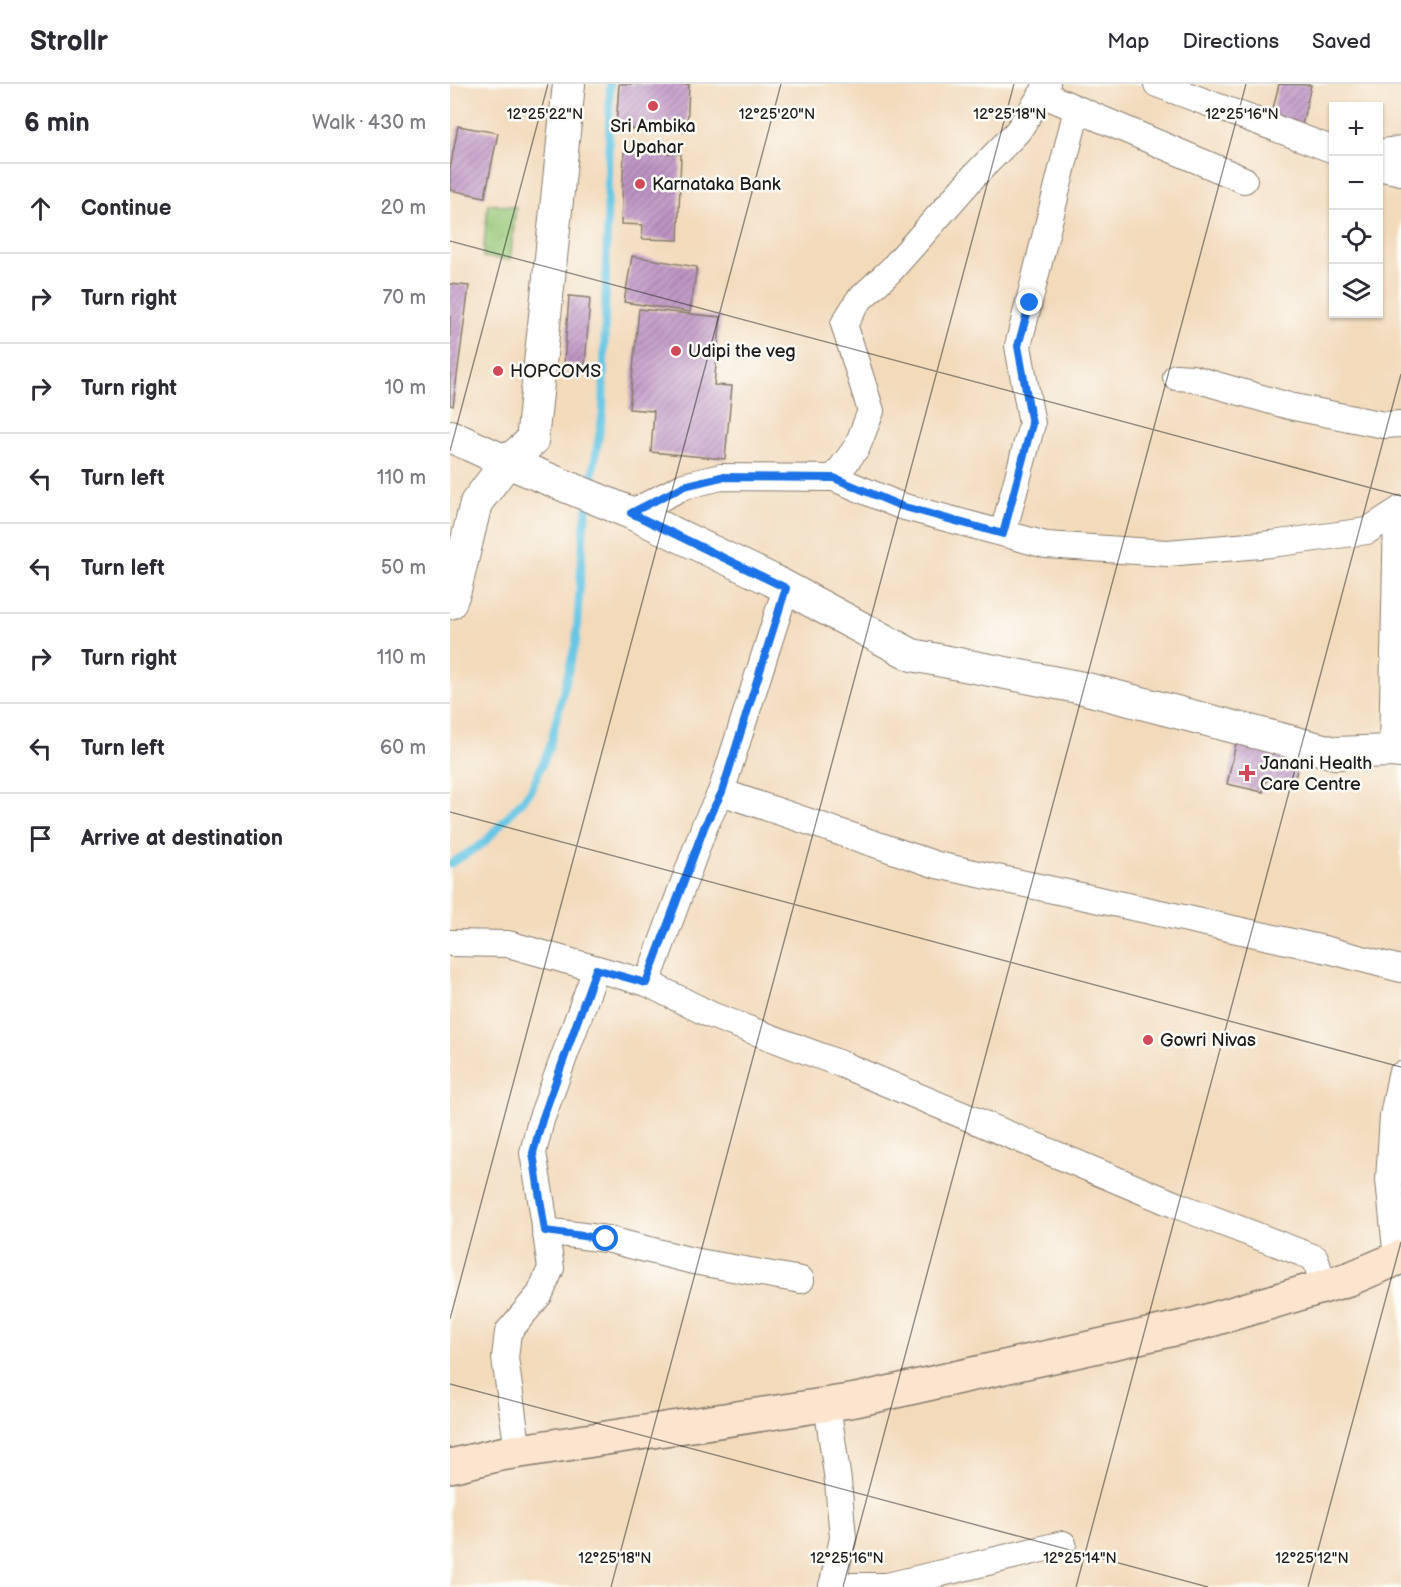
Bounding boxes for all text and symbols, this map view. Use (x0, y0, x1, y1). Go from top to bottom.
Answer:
text: Strollr (30, 25, 108, 58)
text: Map (1107, 29, 1150, 54)
text: Directions (1183, 29, 1279, 54)
text: Saved (1312, 29, 1371, 54)
marker: Sri Ambika Upahar (646, 99, 660, 113)
map controls (1329, 102, 1383, 318)
button: + (1329, 102, 1383, 156)
text: 12°25'22"N (507, 105, 583, 124)
text: 12°25'20"N (739, 105, 815, 124)
text: 12°25'18"N (973, 105, 1047, 124)
text: 12°25'16"N (1205, 105, 1279, 124)
text: 6 min (24, 108, 90, 139)
text: Walk · 430 m (312, 111, 426, 135)
place label: Sri Ambika Upahar (610, 116, 696, 158)
button: − (1329, 156, 1383, 210)
place label: Karnataka Bank (652, 174, 781, 195)
marker: Karnataka Bank (633, 177, 647, 191)
icon: ahead (24, 192, 57, 225)
text: Continue (81, 195, 171, 222)
text: 20 m (381, 196, 426, 220)
button: locate (1329, 210, 1383, 264)
button: layers (1329, 264, 1383, 318)
icon: right (24, 282, 57, 315)
text: Turn right (81, 285, 177, 312)
text: 70 m (382, 286, 426, 310)
route end (1016, 289, 1042, 315)
place label: Udipi the veg (688, 341, 796, 362)
marker: Udipi the veg (669, 344, 683, 358)
place label: HOPCOMS (510, 361, 601, 382)
marker: HOPCOMS (491, 364, 505, 378)
icon: right (24, 372, 57, 405)
text: Turn right (81, 375, 177, 402)
text: 10 m (385, 376, 426, 400)
icon: left (24, 462, 57, 495)
text: Turn left (81, 465, 165, 492)
text: 110 m (377, 466, 426, 490)
icon: left (24, 552, 57, 585)
text: Turn left (81, 555, 165, 582)
text: 50 m (381, 556, 426, 580)
icon: right (24, 642, 57, 675)
text: Turn right (81, 645, 177, 672)
text: 110 m (377, 646, 426, 670)
icon: left (24, 732, 57, 765)
text: Turn left (81, 735, 165, 762)
text: 60 m (380, 736, 426, 760)
place label: Janani Health Care Centre (1260, 753, 1372, 795)
marker: Janani Health Care Centre (1238, 764, 1256, 782)
icon: arrive (24, 822, 57, 855)
text: Arrive at destination (81, 825, 283, 852)
place label: Gowri Nivas (1160, 1030, 1256, 1051)
marker: Gowri Nivas (1141, 1033, 1155, 1047)
route start (592, 1225, 618, 1251)
text: 12°25'18"N (578, 1549, 652, 1568)
text: 12°25'16"N (810, 1549, 884, 1568)
text: 12°25'14"N (1043, 1549, 1117, 1568)
text: 12°25'12"N (1275, 1549, 1349, 1568)

